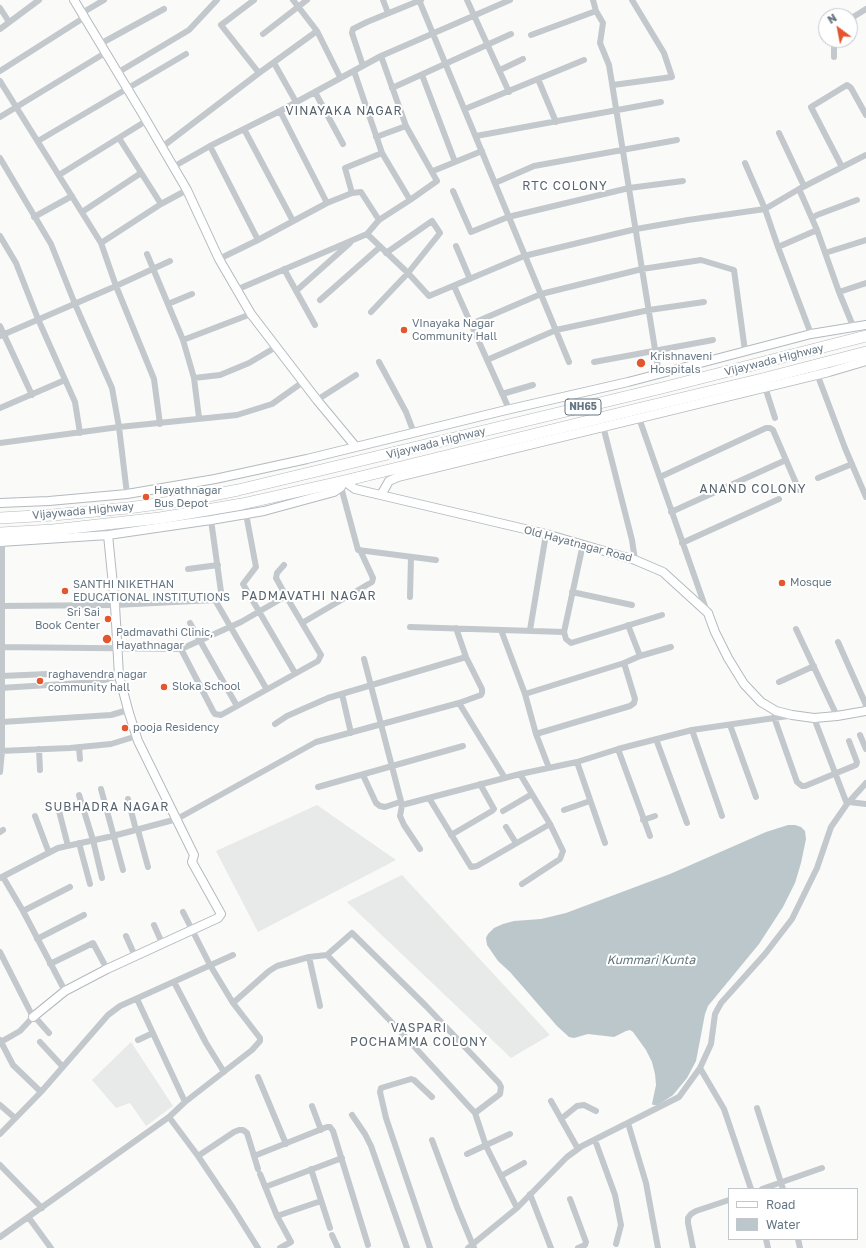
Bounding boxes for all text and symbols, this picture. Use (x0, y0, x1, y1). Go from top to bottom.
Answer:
north arrow (818, 8, 858, 48)
text: N (825, 11, 839, 26)
district label: VINAYAKA NAGAR (285, 104, 403, 118)
district label: RTC COLONY (522, 179, 608, 193)
place label: VInayaka Nagar Community Hall (412, 317, 497, 343)
marker: VInayaka Nagar Community Hall (399, 325, 409, 335)
street label: Vijaywada Highway (723, 341, 825, 379)
place label: Krishnaveni Hospitals (650, 350, 712, 376)
marker: Krishnaveni Hospitals (635, 357, 647, 369)
road number: NH65 (565, 399, 601, 415)
street label: Vijaywada Highway (385, 424, 487, 462)
district label: ANAND COLONY (700, 482, 806, 496)
place label: Hayathnagar Bus Depot (154, 484, 222, 510)
marker: Hayathnagar Bus Depot (141, 492, 151, 502)
street label: Vijaywada Highway (32, 500, 134, 522)
street label: Old Hayatnagar Road (522, 523, 634, 565)
place label: Mosque (790, 576, 832, 590)
place label: SANTHI NIKETHAN EDUCATIONAL INSTITUTIONS (73, 578, 230, 604)
marker: Mosque (777, 578, 787, 588)
marker: SANTHI NIKETHAN EDUCATIONAL INSTITUTIONS (60, 586, 70, 596)
district label: PADMAVATHI NAGAR (241, 589, 377, 603)
place label: Sri Sai Book Center (35, 606, 100, 632)
marker: Sri Sai Book Center (103, 614, 113, 624)
place label: Padmavathi Clinic, Hayathnagar (116, 626, 213, 652)
marker: Padmavathi Clinic, Hayathnagar (101, 633, 113, 645)
place label: raghavendra nagar community hall (48, 668, 147, 694)
marker: raghavendra nagar community hall (35, 676, 45, 686)
place label: Sloka School (172, 680, 241, 694)
marker: Sloka School (159, 682, 169, 692)
place label: pooja Residency (133, 721, 219, 735)
marker: pooja Residency (120, 723, 130, 733)
district label: SUBHADRA NAGAR (45, 800, 169, 814)
water label: Kummari Kunta (607, 953, 695, 967)
district label: VASPARI POCHAMMA COLONY (350, 1021, 488, 1049)
legend (728, 1188, 858, 1240)
text: Road (766, 1197, 795, 1212)
text: Water (766, 1217, 800, 1232)

